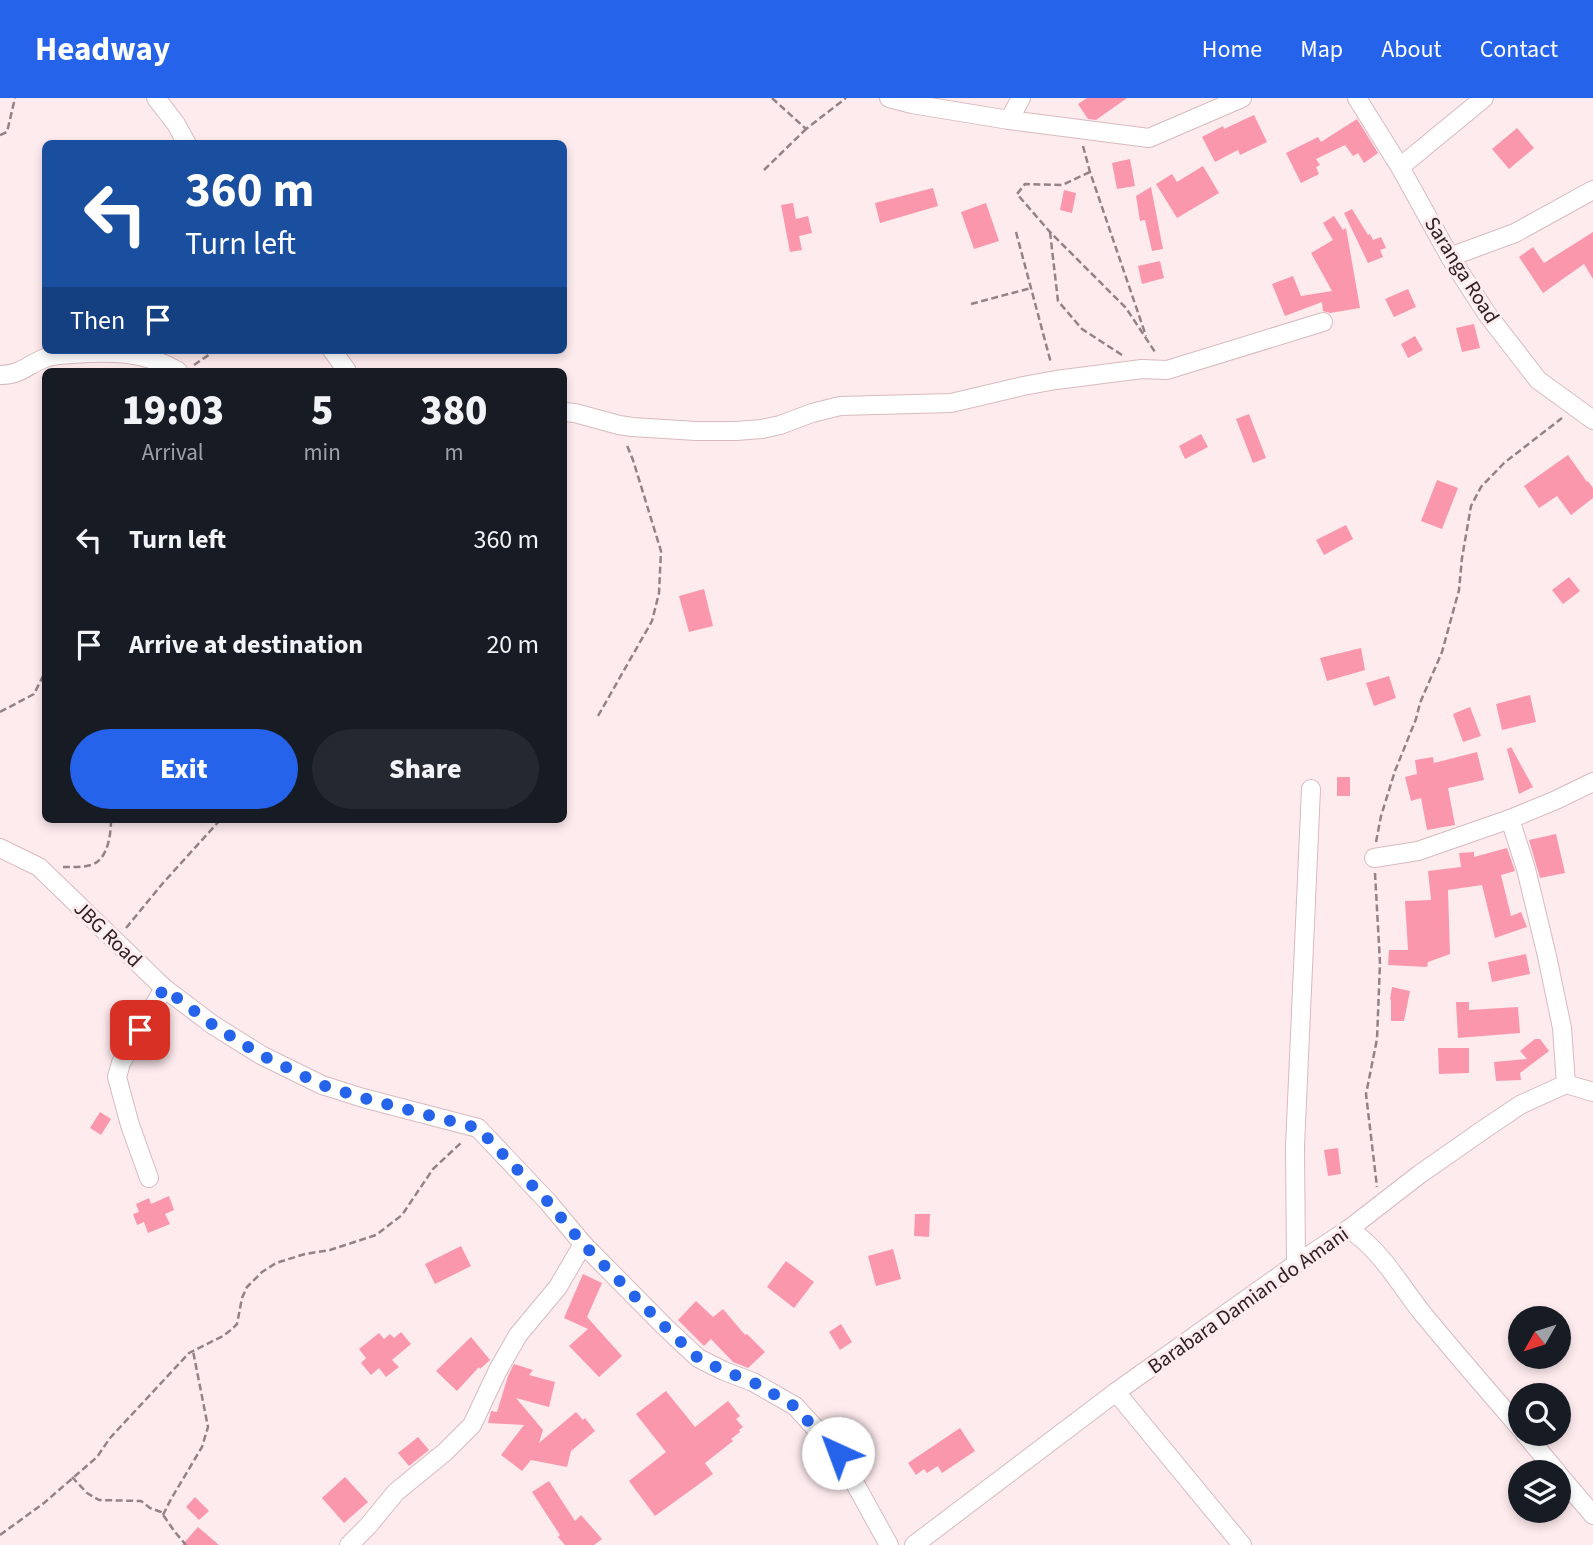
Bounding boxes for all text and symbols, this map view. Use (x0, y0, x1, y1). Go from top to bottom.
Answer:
text: Headway (35, 26, 170, 73)
text: Home (1202, 32, 1262, 67)
text: Map (1300, 32, 1343, 67)
text: About (1381, 32, 1442, 67)
text: Contact (1480, 32, 1558, 67)
text: 360 m (185, 156, 314, 226)
icon: left (70, 168, 161, 259)
street label: Saranga Road (1417, 211, 1507, 329)
text: Turn left (185, 221, 296, 267)
icon: arrive (139, 301, 177, 339)
text: Then (70, 302, 125, 339)
text: 19:03 (121, 381, 224, 441)
text: 5 (311, 381, 333, 441)
text: 380 (420, 381, 488, 441)
text: Arrival (142, 436, 204, 469)
text: min (304, 436, 341, 469)
text: m (444, 436, 463, 469)
icon: left (70, 521, 108, 559)
text: Turn left (129, 521, 226, 558)
text: 360 m (473, 521, 539, 558)
icon: arrive (70, 626, 108, 664)
text: Arrive at destination (129, 626, 363, 663)
text: 20 m (486, 626, 539, 663)
button: Exit (70, 729, 298, 809)
button: Share (312, 729, 539, 809)
street label: JBG Road (67, 894, 149, 974)
pin (110, 1000, 170, 1060)
icon: arrive (121, 1011, 159, 1049)
street label: Barabara Damian do Amani (1141, 1219, 1355, 1381)
north arrow (1508, 1306, 1572, 1368)
map controls (1508, 1306, 1571, 1523)
button: search (1508, 1383, 1571, 1446)
position arrow (801, 1416, 875, 1490)
button: layers (1508, 1460, 1571, 1523)

